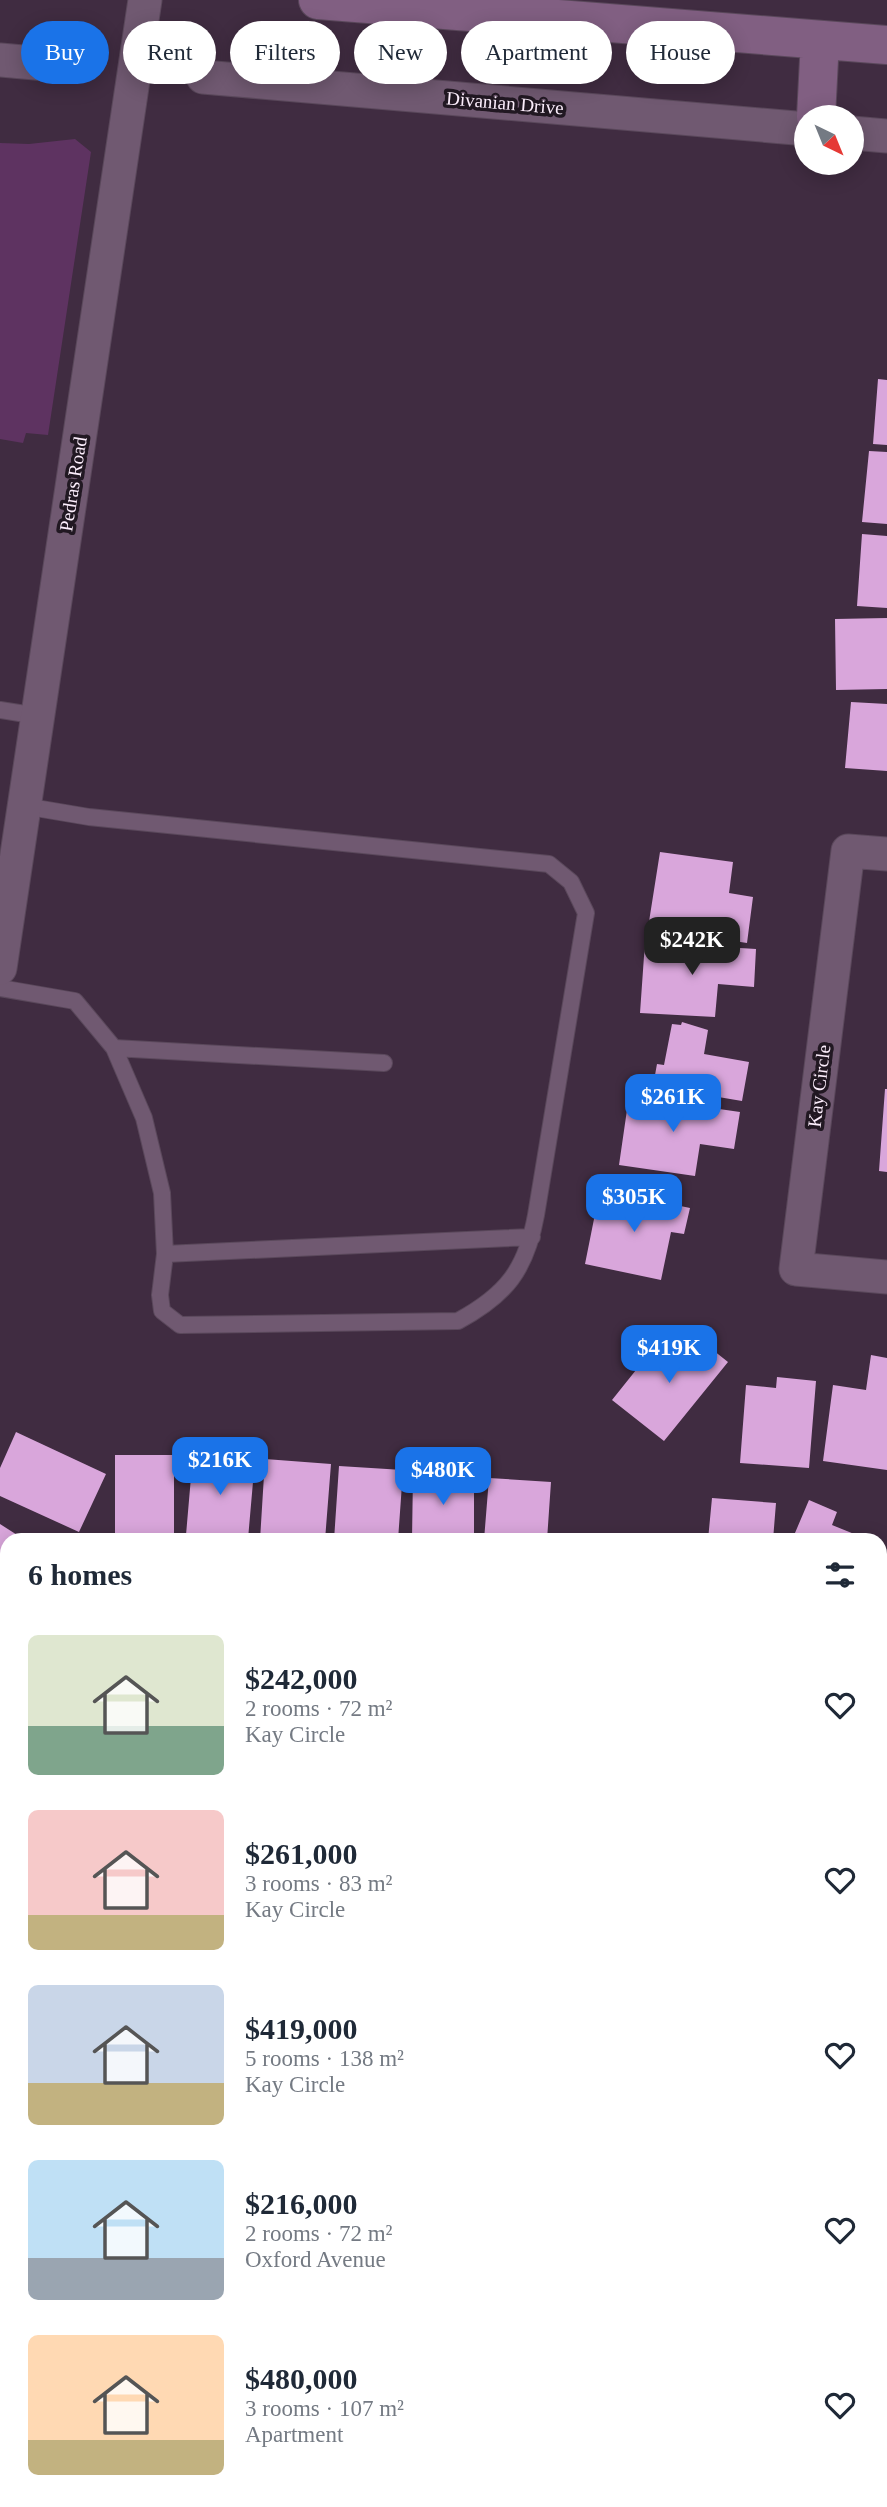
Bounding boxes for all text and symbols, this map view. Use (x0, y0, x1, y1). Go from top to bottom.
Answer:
chip: Buy (21, 21, 109, 84)
chip: Rent (123, 21, 216, 84)
chip: Filters (230, 21, 340, 84)
chip: New (354, 21, 447, 84)
chip: Apartment (461, 21, 612, 84)
chip: House (626, 21, 735, 84)
street label: Divanian Drive (445, 87, 565, 119)
north arrow (794, 105, 864, 175)
map controls (794, 105, 864, 175)
street label: Pedras Road (55, 435, 91, 533)
pin: $242K (643, 918, 741, 977)
text: $242K (660, 927, 724, 952)
street label: Kay Circle (804, 1044, 834, 1128)
pin: $261K (624, 1074, 722, 1134)
text: $261K (641, 1084, 705, 1109)
pin: $305K (585, 1174, 683, 1234)
text: $305K (602, 1184, 666, 1209)
pin: $419K (620, 1326, 718, 1385)
text: $419K (637, 1335, 701, 1360)
pin: $216K (171, 1438, 269, 1497)
text: $216K (188, 1447, 252, 1472)
pin: $480K (394, 1448, 492, 1507)
text: $480K (411, 1457, 475, 1482)
icon: filters (821, 1556, 859, 1594)
text: 6 homes (28, 1558, 132, 1591)
text: $242,000 (245, 1662, 358, 1695)
icon: home (84, 1663, 168, 1747)
icon: heart (821, 1686, 859, 1724)
text: 2 rooms · 72 m² (245, 1696, 392, 1721)
text: Kay Circle (245, 1722, 345, 1747)
text: $261,000 (245, 1837, 358, 1870)
icon: home (84, 1838, 168, 1922)
icon: heart (821, 1861, 859, 1899)
text: 3 rooms · 83 m² (245, 1871, 392, 1896)
text: Kay Circle (245, 1897, 345, 1922)
text: $419,000 (245, 2012, 358, 2045)
icon: home (84, 2013, 168, 2097)
icon: heart (821, 2036, 859, 2074)
text: 5 rooms · 138 m² (245, 2046, 404, 2071)
text: Kay Circle (245, 2072, 345, 2097)
text: $216,000 (245, 2187, 358, 2220)
icon: home (84, 2188, 168, 2272)
icon: heart (821, 2211, 859, 2249)
text: 2 rooms · 72 m² (245, 2221, 392, 2246)
text: Oxford Avenue (245, 2247, 386, 2272)
text: $480,000 (245, 2362, 358, 2395)
icon: home (84, 2363, 168, 2447)
icon: heart (821, 2386, 859, 2424)
text: 3 rooms · 107 m² (245, 2396, 404, 2421)
text: Apartment (245, 2422, 343, 2447)

